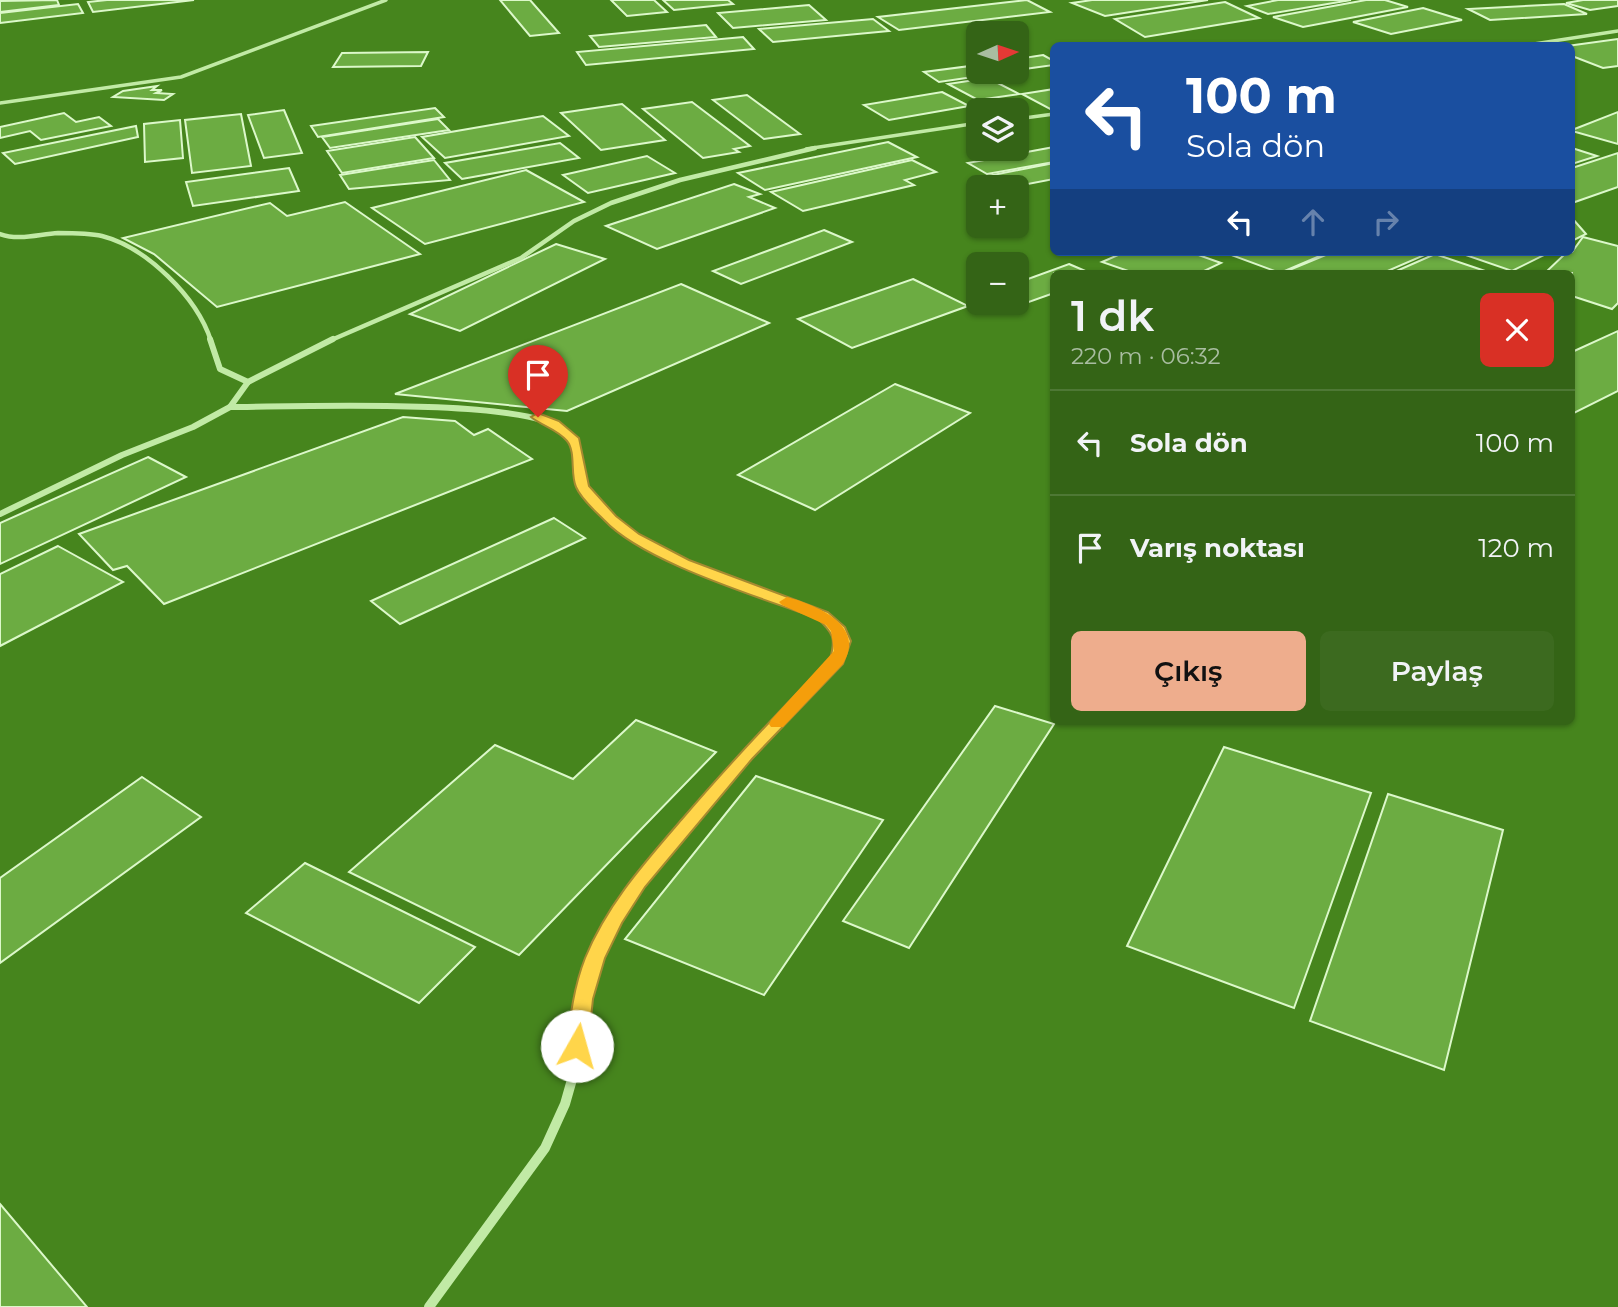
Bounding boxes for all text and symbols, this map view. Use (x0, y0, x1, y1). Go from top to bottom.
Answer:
north arrow (966, 21, 1029, 84)
map controls (966, 21, 1029, 315)
text: 100 m (1186, 66, 1337, 125)
icon: left (1071, 70, 1162, 161)
button: layers (966, 98, 1029, 161)
text: Sola dön (1186, 126, 1325, 165)
button: + (966, 175, 1029, 238)
icon: left (1221, 203, 1259, 241)
icon: ahead (1294, 203, 1332, 241)
icon: right (1367, 203, 1405, 241)
button: − (966, 252, 1029, 315)
text: 1 dk (1071, 290, 1154, 342)
button: close (1480, 293, 1554, 367)
text: 220 m · 06:32 (1071, 342, 1221, 370)
pin (508, 345, 568, 417)
icon: arrive (519, 356, 557, 394)
icon: left (1071, 424, 1109, 462)
text: Sola dön (1130, 427, 1248, 459)
text: 100 m (1476, 427, 1554, 459)
icon: arrive (1071, 529, 1109, 567)
text: Varış noktası (1130, 532, 1305, 564)
text: 120 m (1478, 532, 1554, 564)
button: Çıkış (1071, 631, 1306, 711)
button: Paylaş (1320, 631, 1554, 711)
position arrow (540, 1009, 614, 1083)

